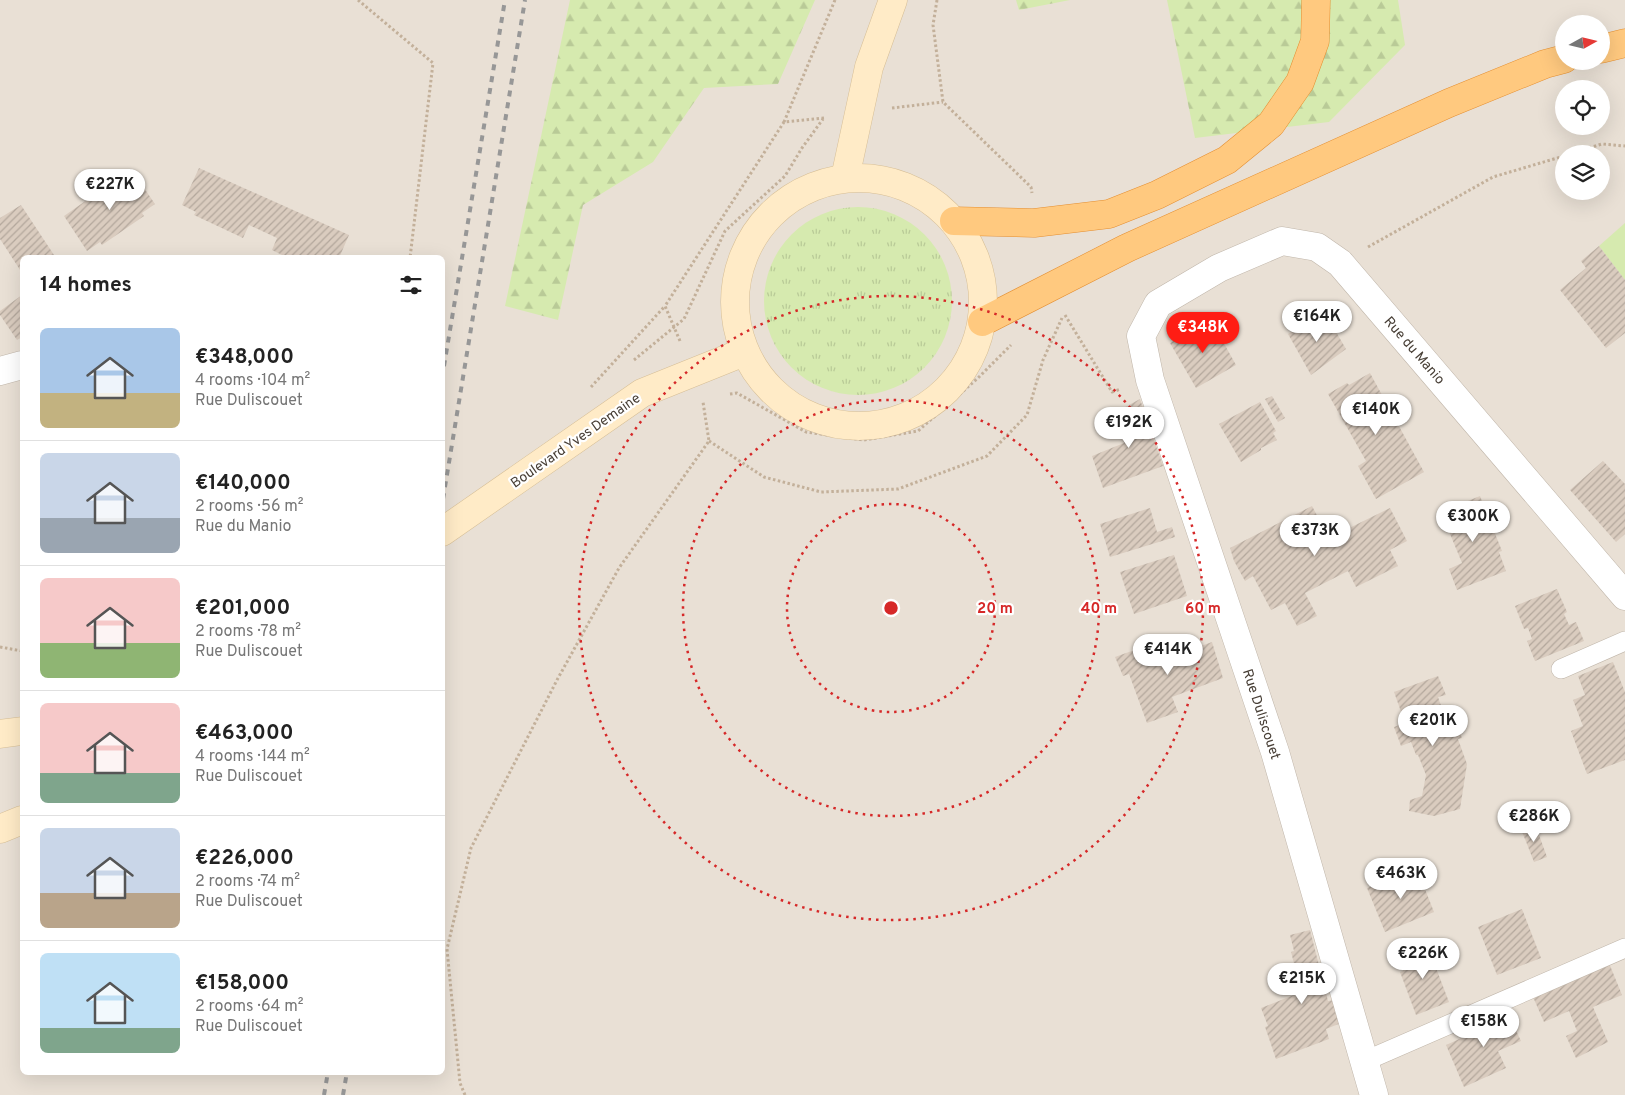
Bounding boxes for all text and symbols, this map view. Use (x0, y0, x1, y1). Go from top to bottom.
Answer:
north arrow (1555, 15, 1610, 70)
map controls (1555, 15, 1610, 200)
button: locate (1555, 80, 1610, 135)
button: layers (1555, 145, 1610, 200)
pin: €227K (75, 168, 145, 211)
text: €227K (85, 175, 135, 195)
icon: filters (397, 271, 425, 299)
text: 14 homes (40, 272, 132, 299)
pin: €164K (1282, 300, 1352, 343)
text: €164K (1293, 307, 1341, 327)
pin: €348K (1168, 312, 1238, 354)
street label: Rue du Manio (1380, 314, 1448, 389)
text: €348K (1177, 318, 1229, 338)
text: €348,000 (195, 344, 294, 371)
icon: home (80, 348, 140, 408)
text: 4 rooms · 104 m² (195, 371, 310, 391)
street label: Boulevard Yves Demaine (508, 390, 644, 492)
text: Rue Duliscouet (195, 391, 303, 411)
pin: €140K (1341, 394, 1411, 436)
text: €140K (1352, 400, 1400, 420)
pin: €192K (1094, 406, 1164, 449)
text: €192K (1105, 413, 1153, 433)
text: €140,000 (195, 470, 291, 497)
icon: home (80, 473, 140, 533)
text: 2 rooms · 56 m² (195, 497, 304, 517)
pin: €300K (1438, 500, 1508, 543)
text: €300K (1447, 507, 1499, 527)
pin: €373K (1280, 514, 1350, 557)
text: Rue du Manio (195, 517, 291, 537)
text: €373K (1291, 521, 1339, 541)
text: €201,000 (195, 595, 290, 622)
icon: home (80, 598, 140, 658)
centre of rings (882, 599, 900, 617)
text: 20 m (977, 600, 1013, 619)
text: 40 m (1081, 600, 1117, 619)
text: 60 m (1185, 600, 1221, 619)
text: 2 rooms · 78 m² (195, 622, 301, 642)
pin: €414K (1133, 634, 1203, 676)
text: €414K (1144, 640, 1192, 660)
text: Rue Duliscouet (195, 642, 303, 662)
street label: Rue Duliscouet (1238, 667, 1283, 762)
pin: €201K (1398, 704, 1468, 747)
text: €201K (1409, 711, 1457, 731)
text: €463,000 (195, 720, 294, 747)
icon: home (80, 723, 140, 783)
text: 4 rooms · 144 m² (195, 747, 310, 767)
text: Rue Duliscouet (195, 767, 303, 787)
pin: €286K (1499, 800, 1569, 843)
text: €286K (1508, 807, 1560, 827)
text: €226,000 (195, 845, 294, 872)
icon: home (80, 848, 140, 908)
pin: €463K (1366, 858, 1436, 900)
text: €463K (1375, 864, 1427, 884)
text: 2 rooms · 74 m² (195, 872, 300, 892)
text: Rue Duliscouet (195, 892, 303, 912)
pin: €226K (1388, 938, 1458, 980)
text: €226K (1398, 944, 1448, 964)
pin: €215K (1267, 962, 1337, 1005)
text: €215K (1278, 969, 1326, 989)
text: €158,000 (195, 970, 289, 997)
icon: home (80, 973, 140, 1033)
text: 2 rooms · 64 m² (195, 997, 304, 1017)
pin: €158K (1449, 1006, 1519, 1048)
text: €158K (1460, 1012, 1508, 1032)
text: Rue Duliscouet (195, 1017, 303, 1037)

